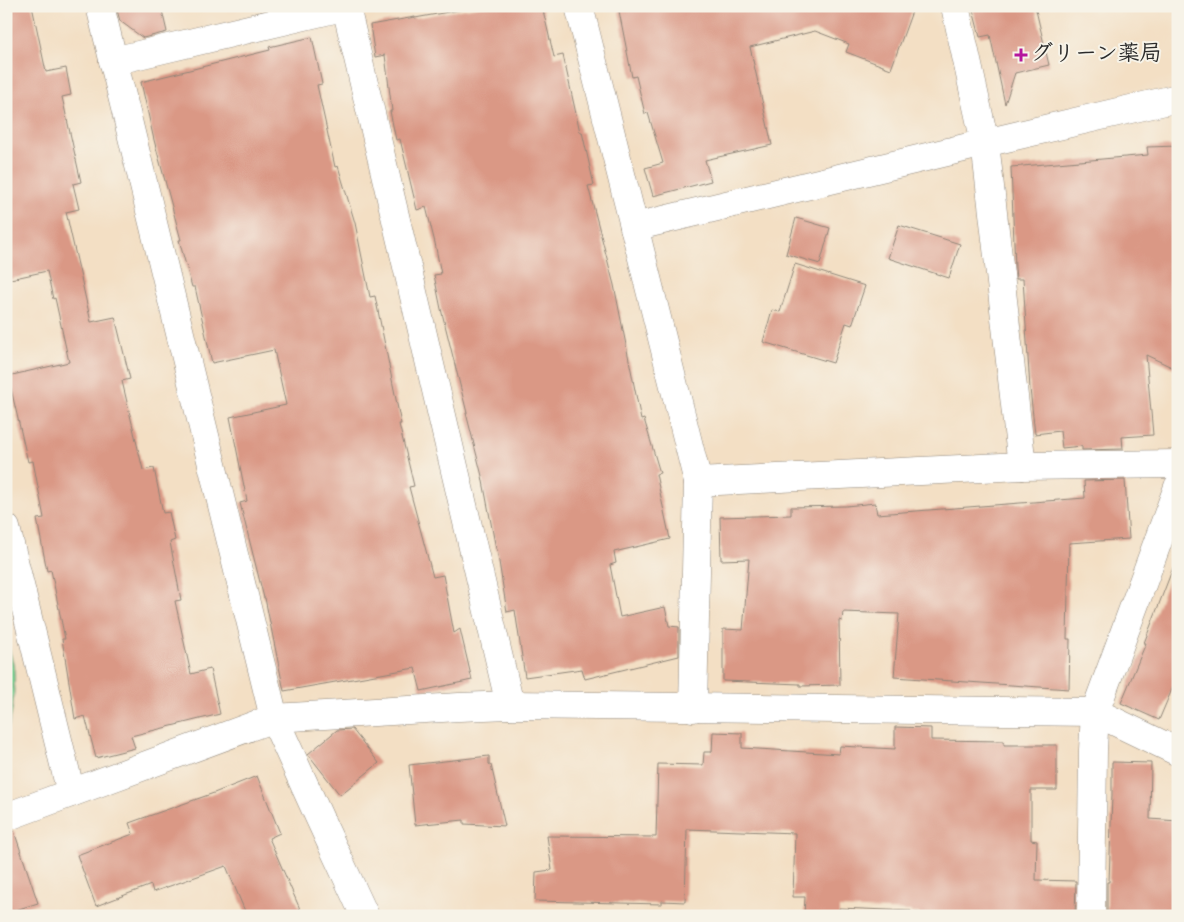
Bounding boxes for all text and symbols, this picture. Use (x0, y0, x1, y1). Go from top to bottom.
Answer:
place label: グリーン薬局 (1031, 39, 1162, 71)
marker: グリーン薬局 (1015, 49, 1027, 61)

